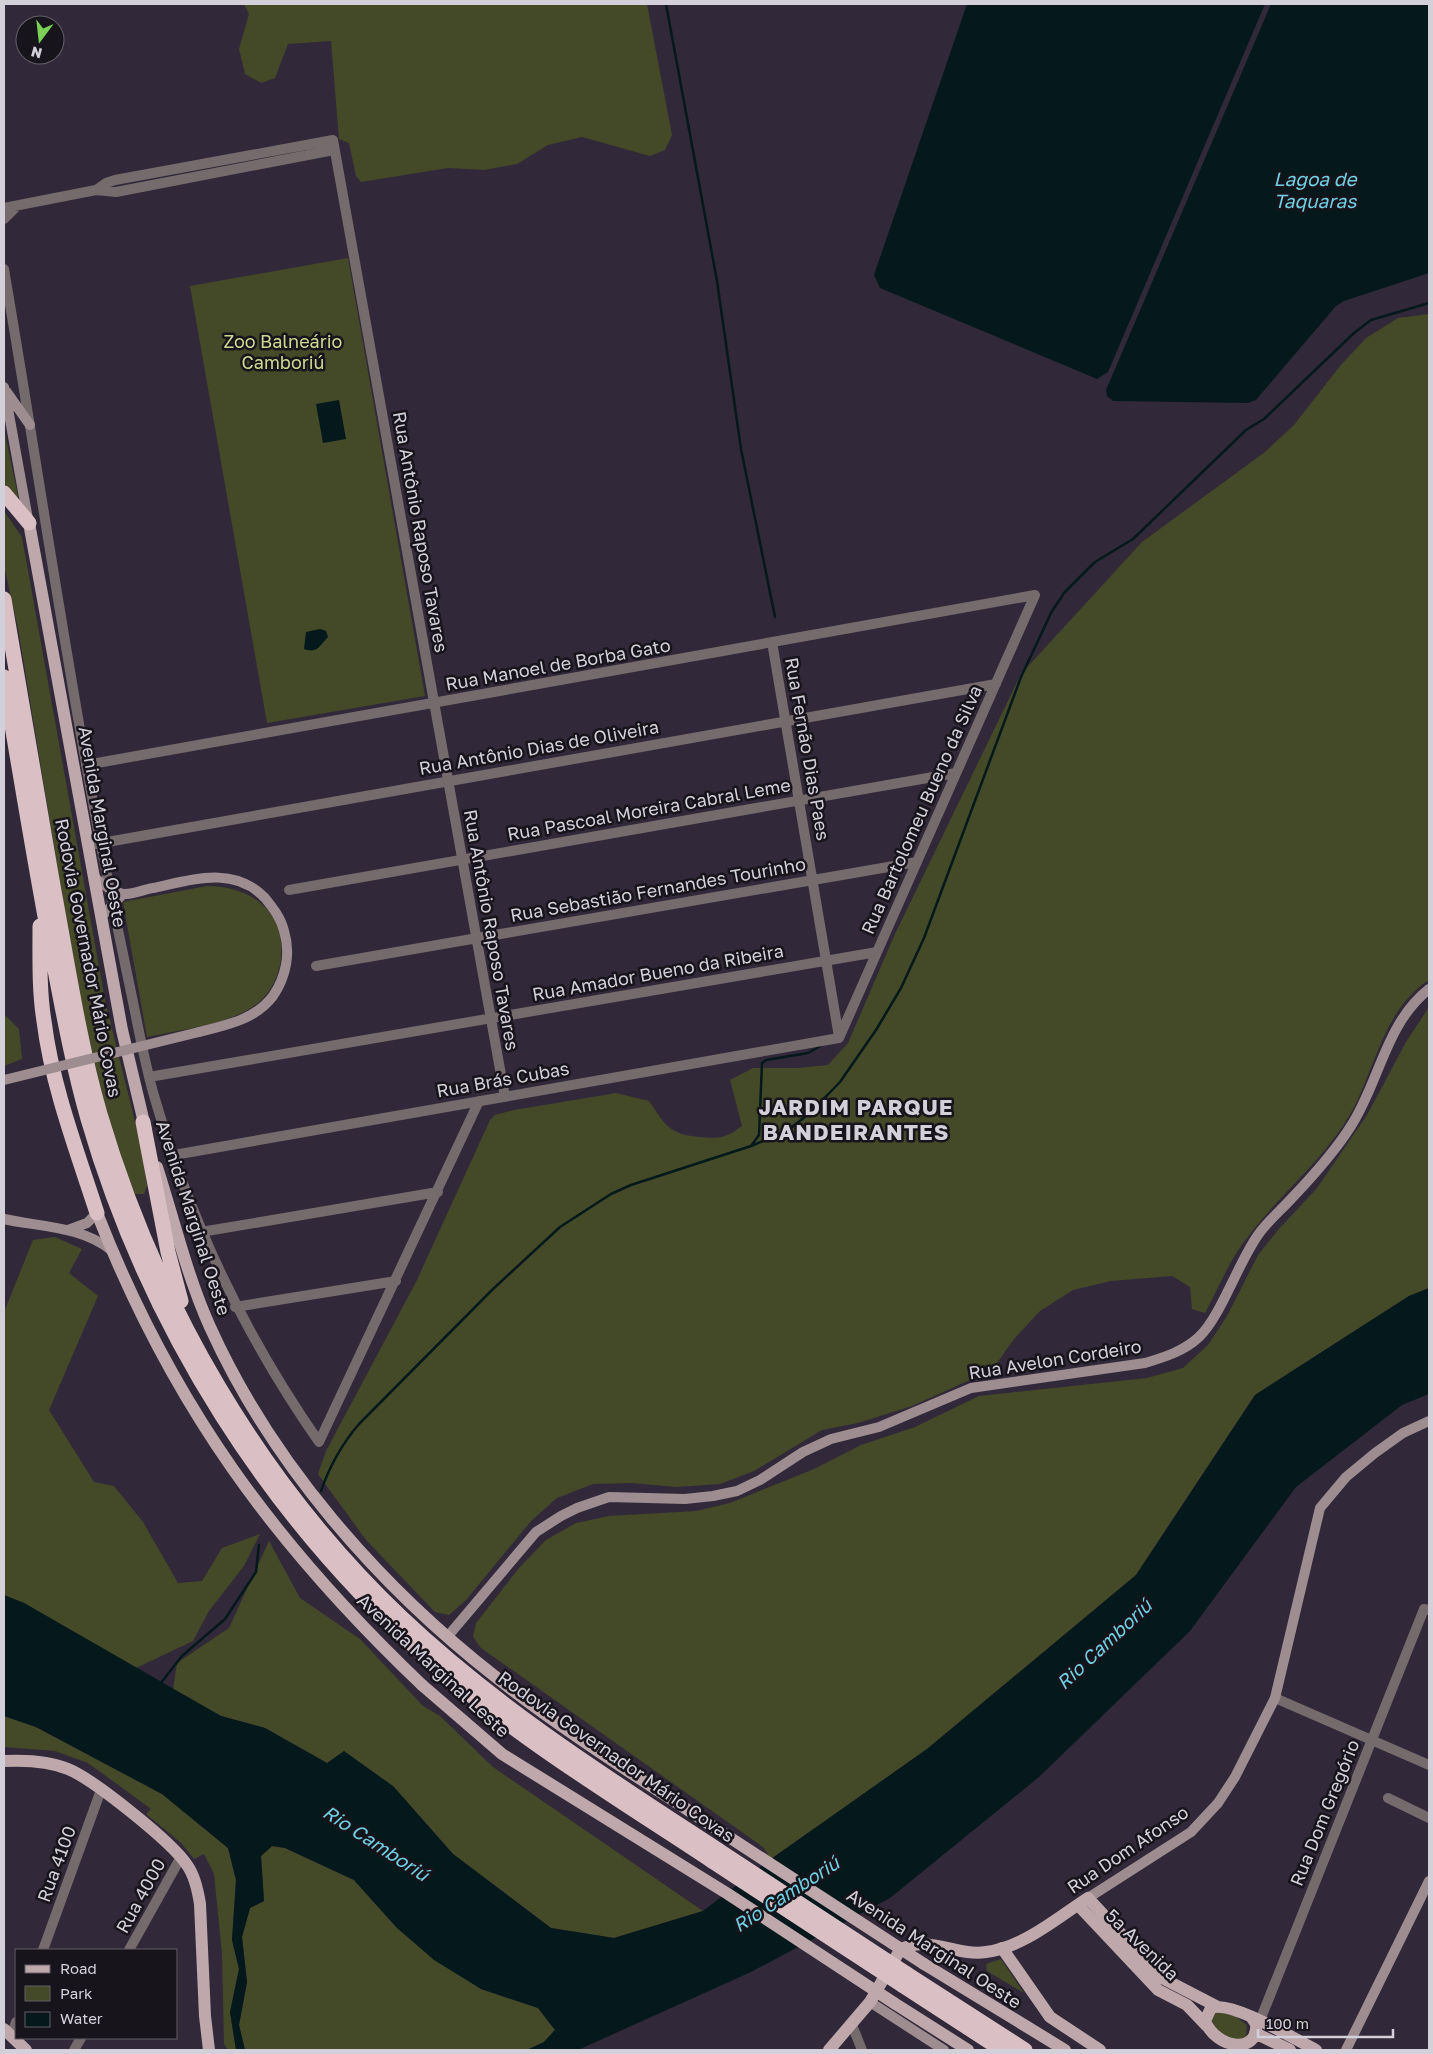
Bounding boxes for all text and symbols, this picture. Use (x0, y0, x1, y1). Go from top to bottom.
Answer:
north arrow (15, 15, 65, 65)
text: N (29, 43, 44, 63)
water label: Lagoa de Taquaras (1273, 167, 1358, 212)
park label: Zoo Balneário Camboriú (224, 330, 342, 373)
street label: Rua Antônio Raposo Tavares (389, 410, 453, 654)
street label: Rua Manoel de Borba Gato (444, 633, 672, 695)
street label: Rua Fernão Dias Paes (781, 656, 835, 842)
street label: Rua Bartolomeu Bueno da Silva (856, 682, 986, 937)
street label: Rua Antônio Dias de Oliveira (417, 715, 660, 779)
street label: Avenida Marginal Oeste (74, 725, 131, 929)
street label: Rua Pascoal Moreira Cabral Leme (505, 773, 792, 845)
street label: Rua Antônio Raposo Tavares (460, 808, 524, 1052)
street label: Rodovia Governador Mário Covas (51, 817, 127, 1099)
street label: Rua Sebastião Fernandes Tourinho (508, 852, 807, 926)
street label: Rua Amador Bueno da Ribeira (530, 939, 785, 1005)
street label: Rua Brás Cubas (435, 1057, 571, 1102)
district label: JARDIM PARQUE BANDEIRANTES (758, 1093, 954, 1145)
street label: Avenida Marginal Oeste (152, 1117, 236, 1318)
street label: Rua Avelon Cordeiro (967, 1335, 1143, 1384)
street label: Avenida Marginal Leste (353, 1589, 514, 1742)
water label: Rio Camboriú (1051, 1593, 1157, 1694)
street label: Rodovia Governador Mário Covas (494, 1666, 739, 1847)
street label: Rua Dom Gregório (1285, 1736, 1363, 1889)
water label: Rio Camboriú (319, 1800, 435, 1886)
street label: Rua Dom Afonso (1063, 1800, 1192, 1898)
street label: Rua 4100 (32, 1823, 80, 1905)
water label: Rio Camboriú (728, 1850, 844, 1936)
street label: Rua 4000 (111, 1854, 170, 1937)
street label: Avenida Marginal Oeste (843, 1883, 1026, 2013)
street label: 5ª Avenida (1101, 1904, 1184, 1985)
legend (15, 1949, 178, 2039)
text: Road (60, 1959, 97, 1977)
text: Park (60, 1984, 93, 2002)
scale bar (1258, 2006, 1393, 2038)
text: Water (60, 2009, 103, 2027)
text: 100 m (1266, 2014, 1309, 2032)

